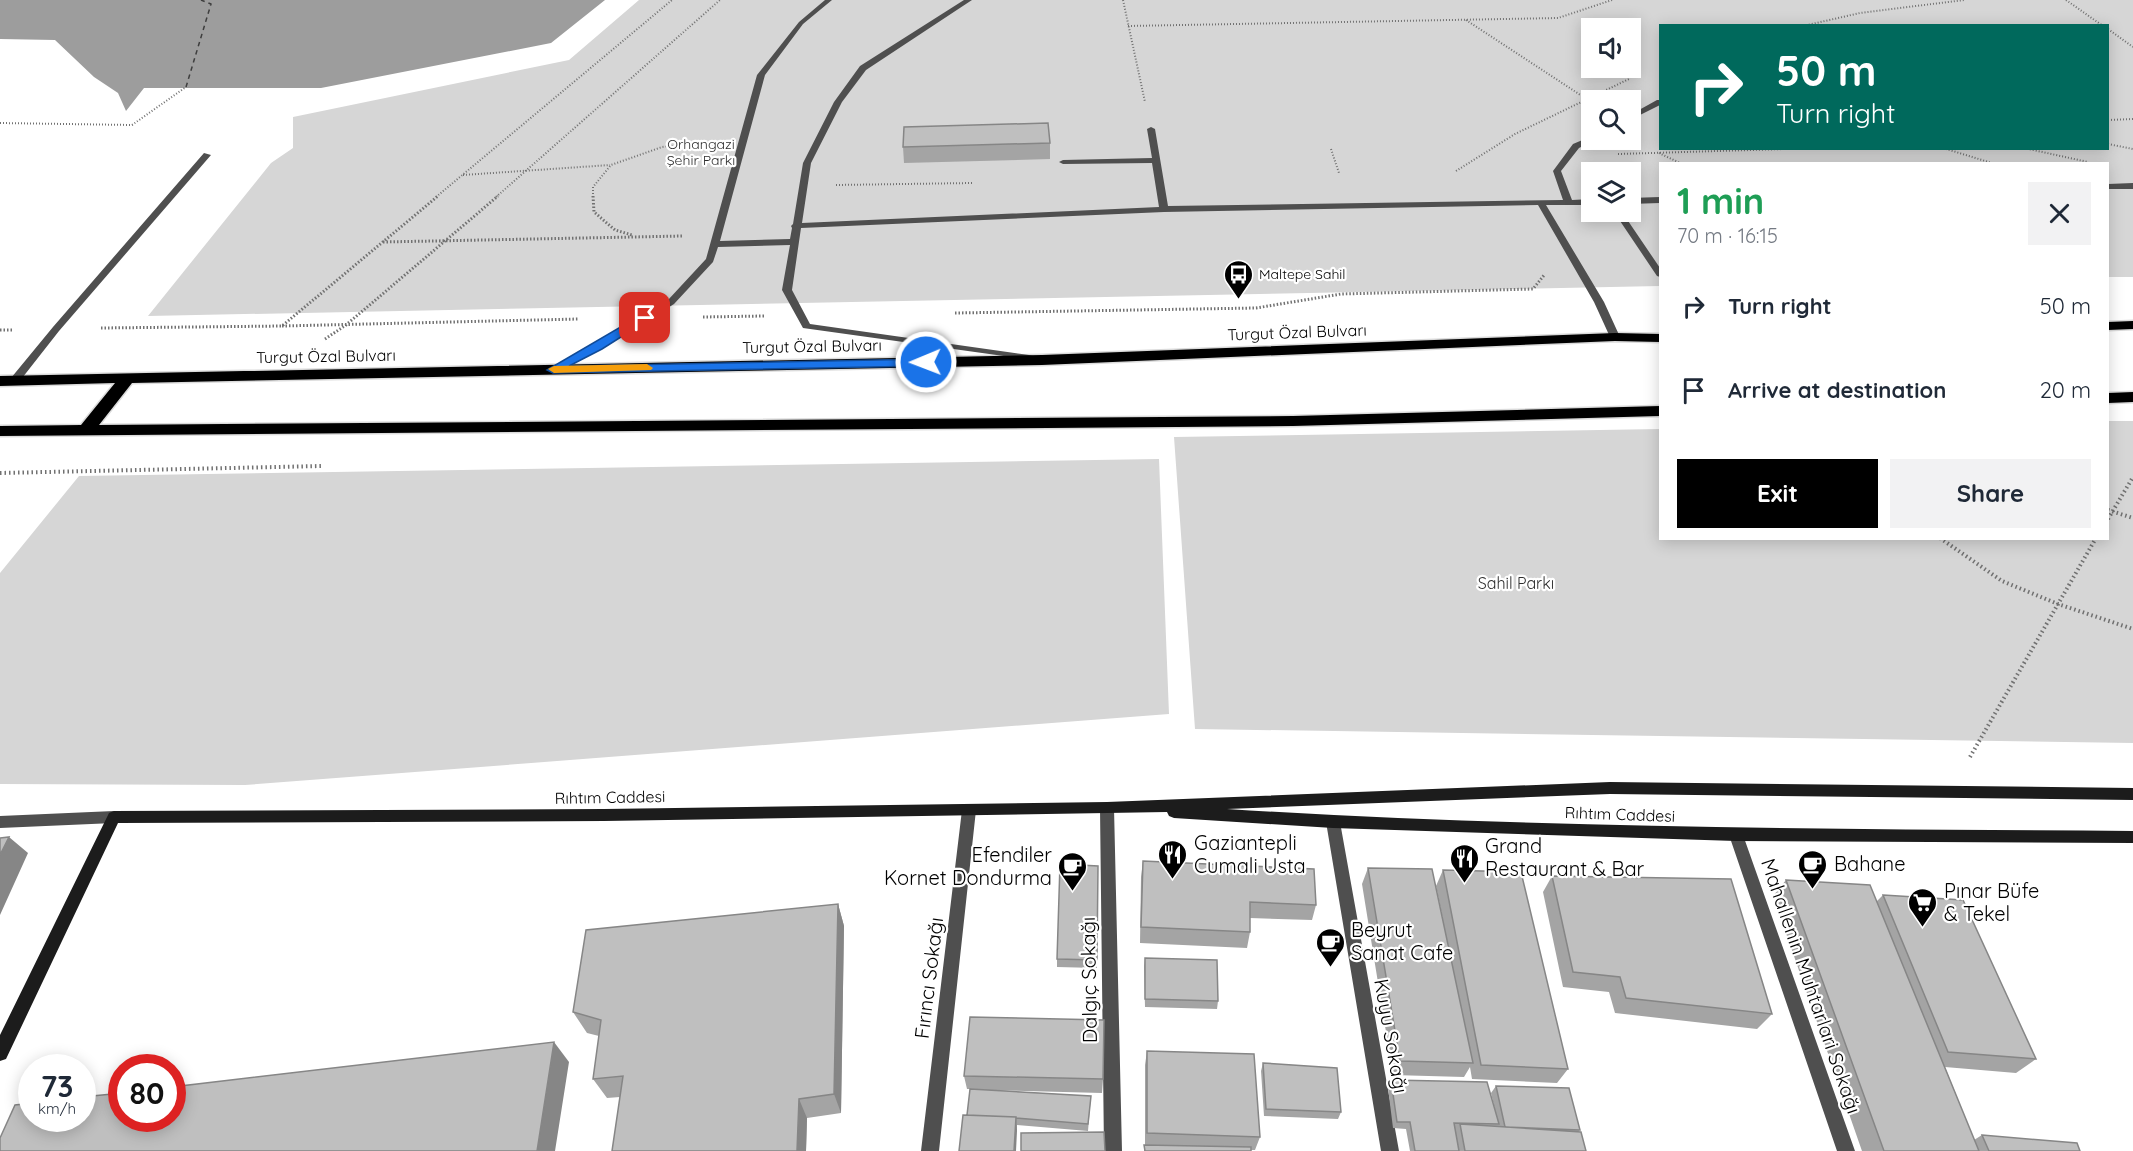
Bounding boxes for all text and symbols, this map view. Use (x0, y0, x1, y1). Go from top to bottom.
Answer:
map controls (1581, 18, 1641, 222)
button: sound (1581, 18, 1641, 78)
text: 50 m (1776, 44, 1876, 97)
icon: right (1677, 48, 1755, 126)
button: search (1581, 90, 1641, 150)
text: Turn right (1776, 96, 1895, 130)
park label: Orhangazi Şehir Parkı (667, 135, 735, 169)
button: layers (1581, 162, 1641, 222)
text: 1 min (1677, 178, 1764, 223)
button: close (2028, 182, 2091, 245)
text: 70 m · 16:15 (1677, 223, 1778, 248)
bus stop icon: Maltepe Sahil (1222, 258, 1254, 300)
place label: Maltepe Sahil (1259, 265, 1346, 283)
icon: right (1677, 290, 1710, 323)
pin (619, 292, 670, 343)
text: Turn right (1728, 292, 1832, 320)
text: 50 m (2040, 292, 2091, 320)
icon: arrive (628, 301, 661, 334)
street label: Turgut Özal Bulvarı (1227, 320, 1367, 344)
position arrow (894, 330, 958, 394)
street label: Turgut Özal Bulvarı (742, 335, 882, 357)
street label: Turgut Özal Bulvarı (256, 345, 396, 367)
icon: arrive (1677, 374, 1710, 407)
text: Arrive at destination (1728, 376, 1946, 404)
text: 20 m (2040, 376, 2091, 404)
button: Exit (1677, 459, 1878, 528)
button: Share (1890, 459, 2091, 528)
park label: Sahil Parkı (1478, 573, 1554, 593)
street label: Rıhtım Caddesi (555, 786, 665, 808)
street label: Rıhtım Caddesi (1564, 802, 1676, 826)
place label: Gaziantepli Cumali Usta (1194, 830, 1306, 878)
place label: Grand Restaurant & Bar (1485, 833, 1645, 881)
restaurant icon: Gaziantepli Cumali Usta (1157, 838, 1189, 880)
place label: Efendiler Kornet Dondurma (884, 842, 1052, 890)
restaurant icon: Grand Restaurant & Bar (1448, 842, 1480, 884)
cafe icon: Bahane (1797, 848, 1829, 890)
cafe icon: Efendiler Kornet Dondurma (1057, 850, 1089, 892)
place label: Bahane (1834, 851, 1905, 876)
street label: Mahallenin Muhtarlari Sokağı (1756, 855, 1867, 1117)
place label: Pınar Büfe & Tekel (1944, 878, 2039, 926)
supermarket icon: Pınar Büfe & Tekel (1907, 886, 1939, 928)
street label: Fırıncı Sokağı (909, 916, 948, 1040)
street label: Dalgıç Sokağı (1075, 917, 1102, 1043)
place label: Beyrut Sanat Cafe (1351, 917, 1453, 965)
cafe icon: Beyrut Sanat Cafe (1314, 926, 1346, 968)
street label: Kuyu Sokağı (1369, 977, 1414, 1095)
speed limit sign: 80 (108, 1054, 186, 1132)
text: 73 (41, 1067, 73, 1105)
text: km/h (38, 1099, 76, 1118)

